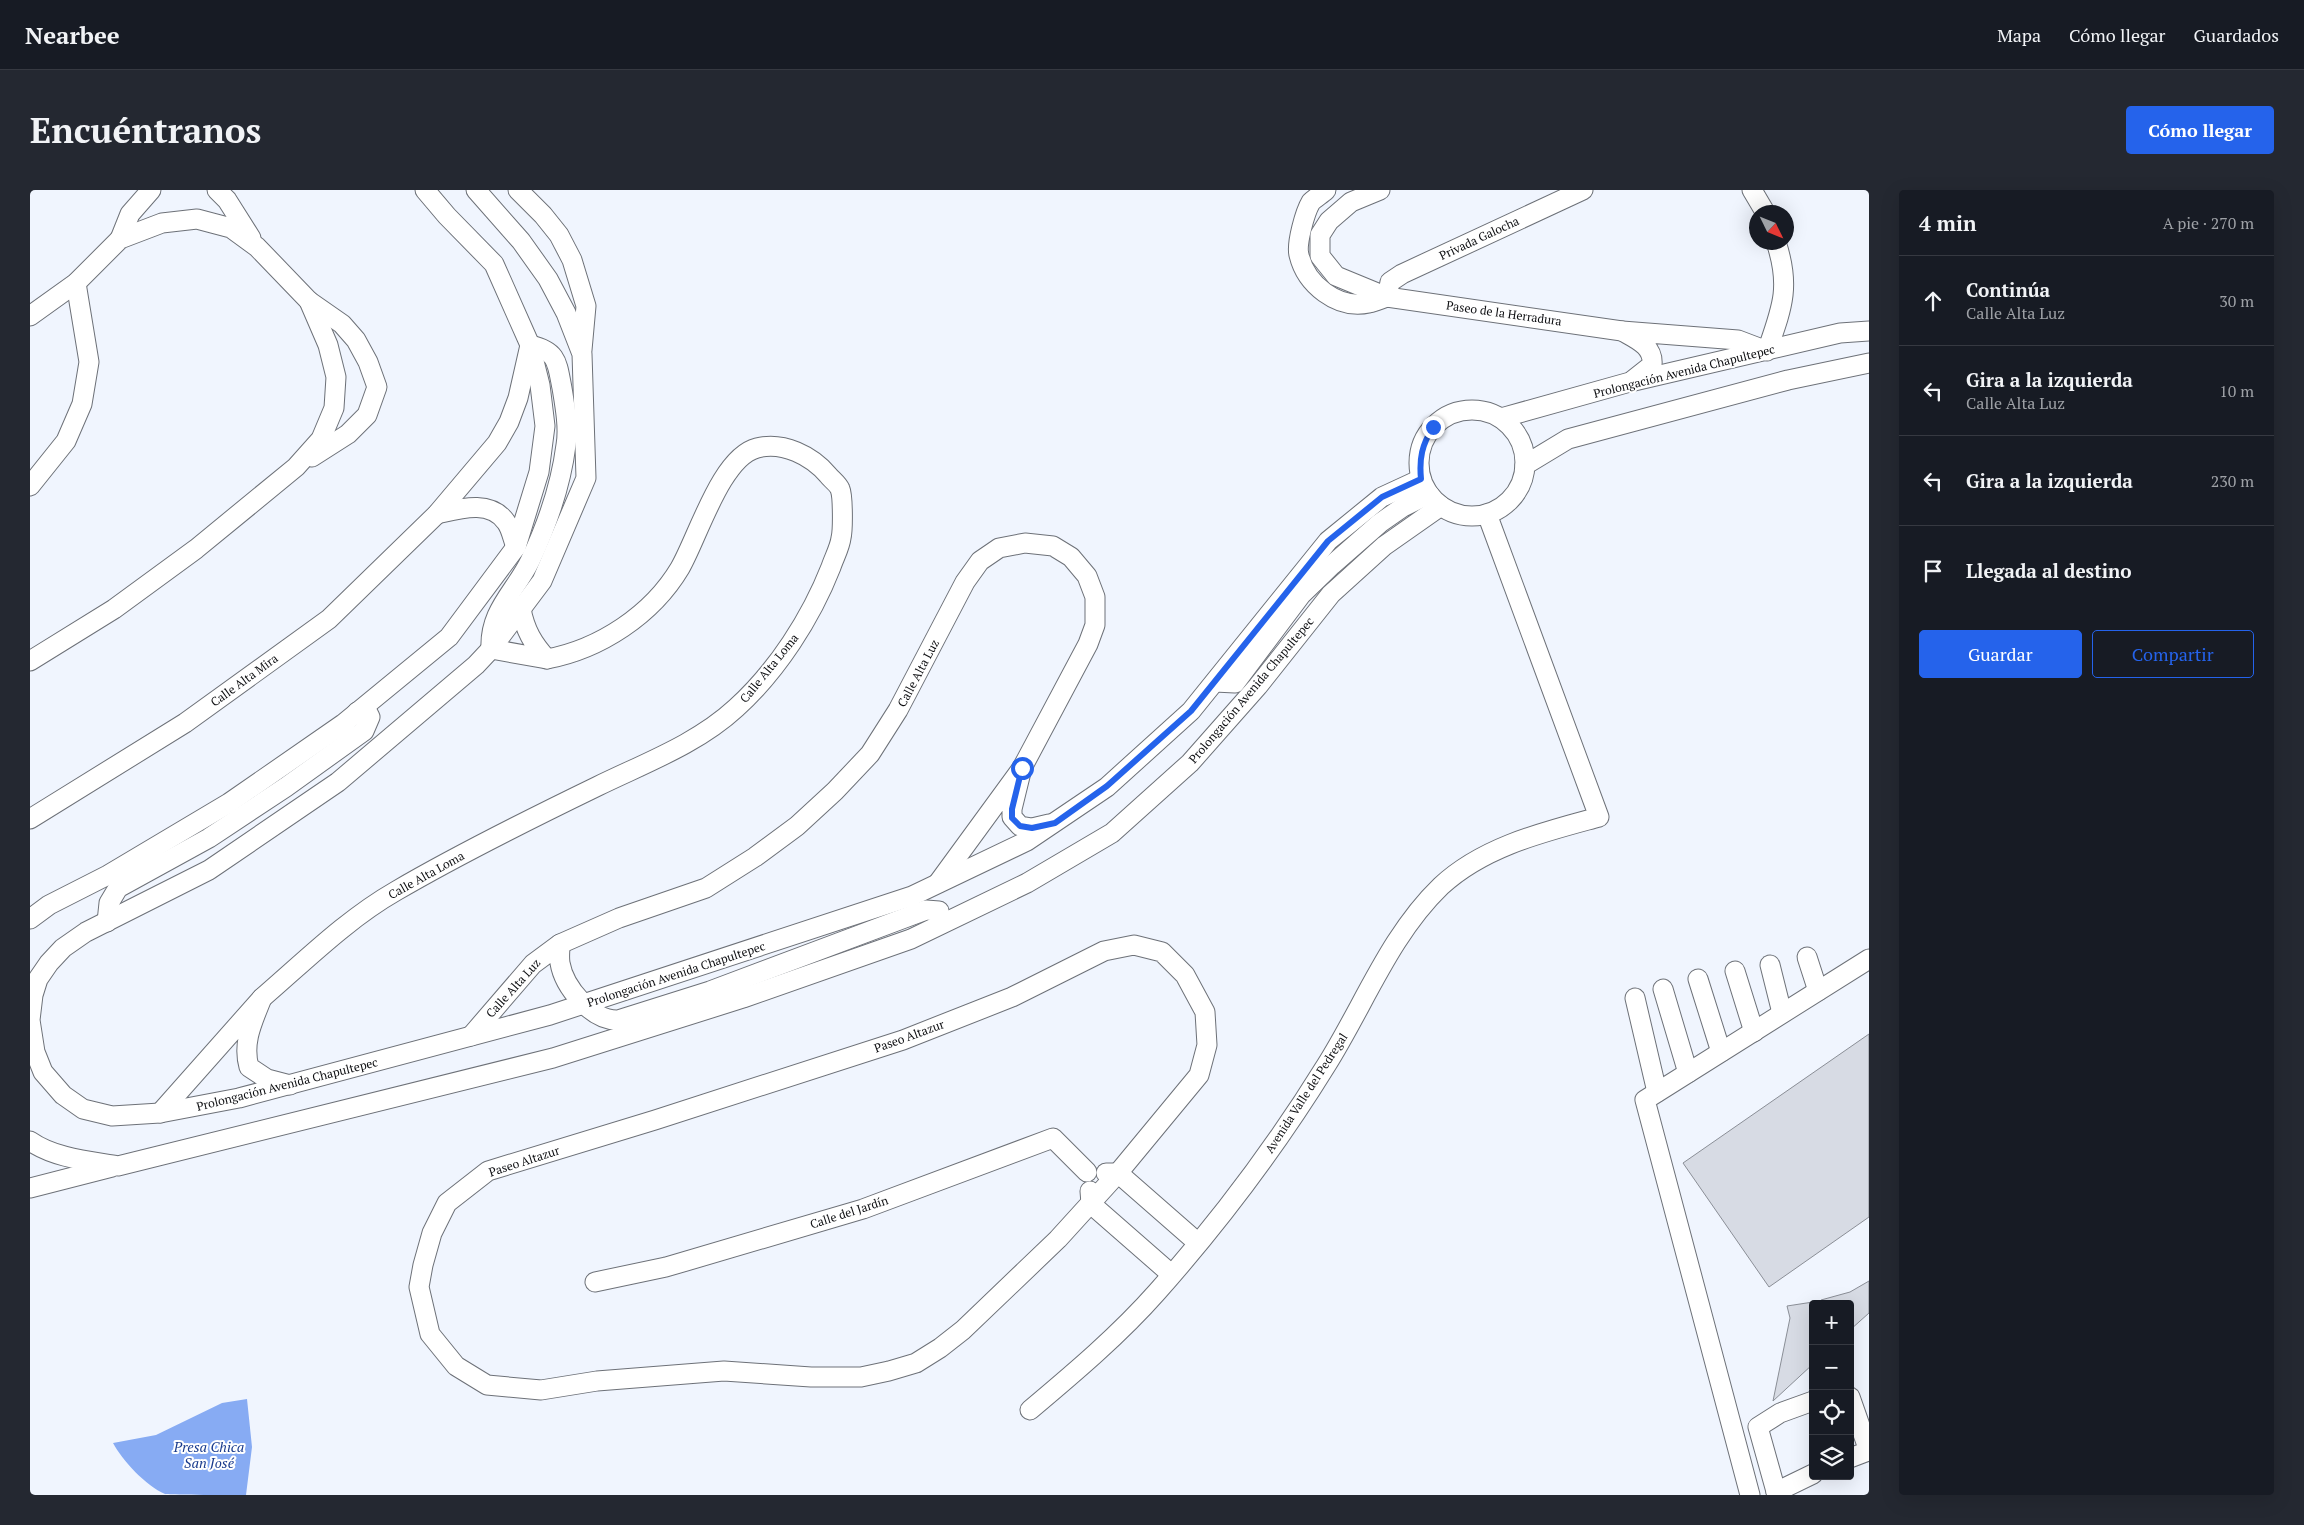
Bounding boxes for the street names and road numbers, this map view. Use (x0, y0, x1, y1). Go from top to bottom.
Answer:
street label: Privada Galocha (1437, 213, 1521, 263)
street label: Paseo de la Herradura (1445, 297, 1563, 329)
street label: Prolongación Avenida Chapultepec (1592, 341, 1777, 401)
street label: Prolongación Avenida Chapultepec (1185, 613, 1317, 766)
street label: Calle Alta Loma (737, 630, 801, 706)
street label: Calle Alta Luz (894, 637, 942, 709)
street label: Calle Alta Mira (207, 651, 281, 709)
street label: Calle Alta Loma (385, 848, 467, 902)
street label: Prolongación Avenida Chapultepec (585, 938, 767, 1010)
street label: Calle Alta Luz (483, 955, 544, 1021)
street label: Paseo Altazur (872, 1016, 946, 1056)
street label: Avenida Valle del Pedregal (1262, 1030, 1351, 1156)
street label: Prolongación Avenida Chapultepec (195, 1054, 380, 1114)
street label: Paseo Altazur (487, 1142, 562, 1179)
street label: Calle del Jardín (808, 1192, 890, 1232)

